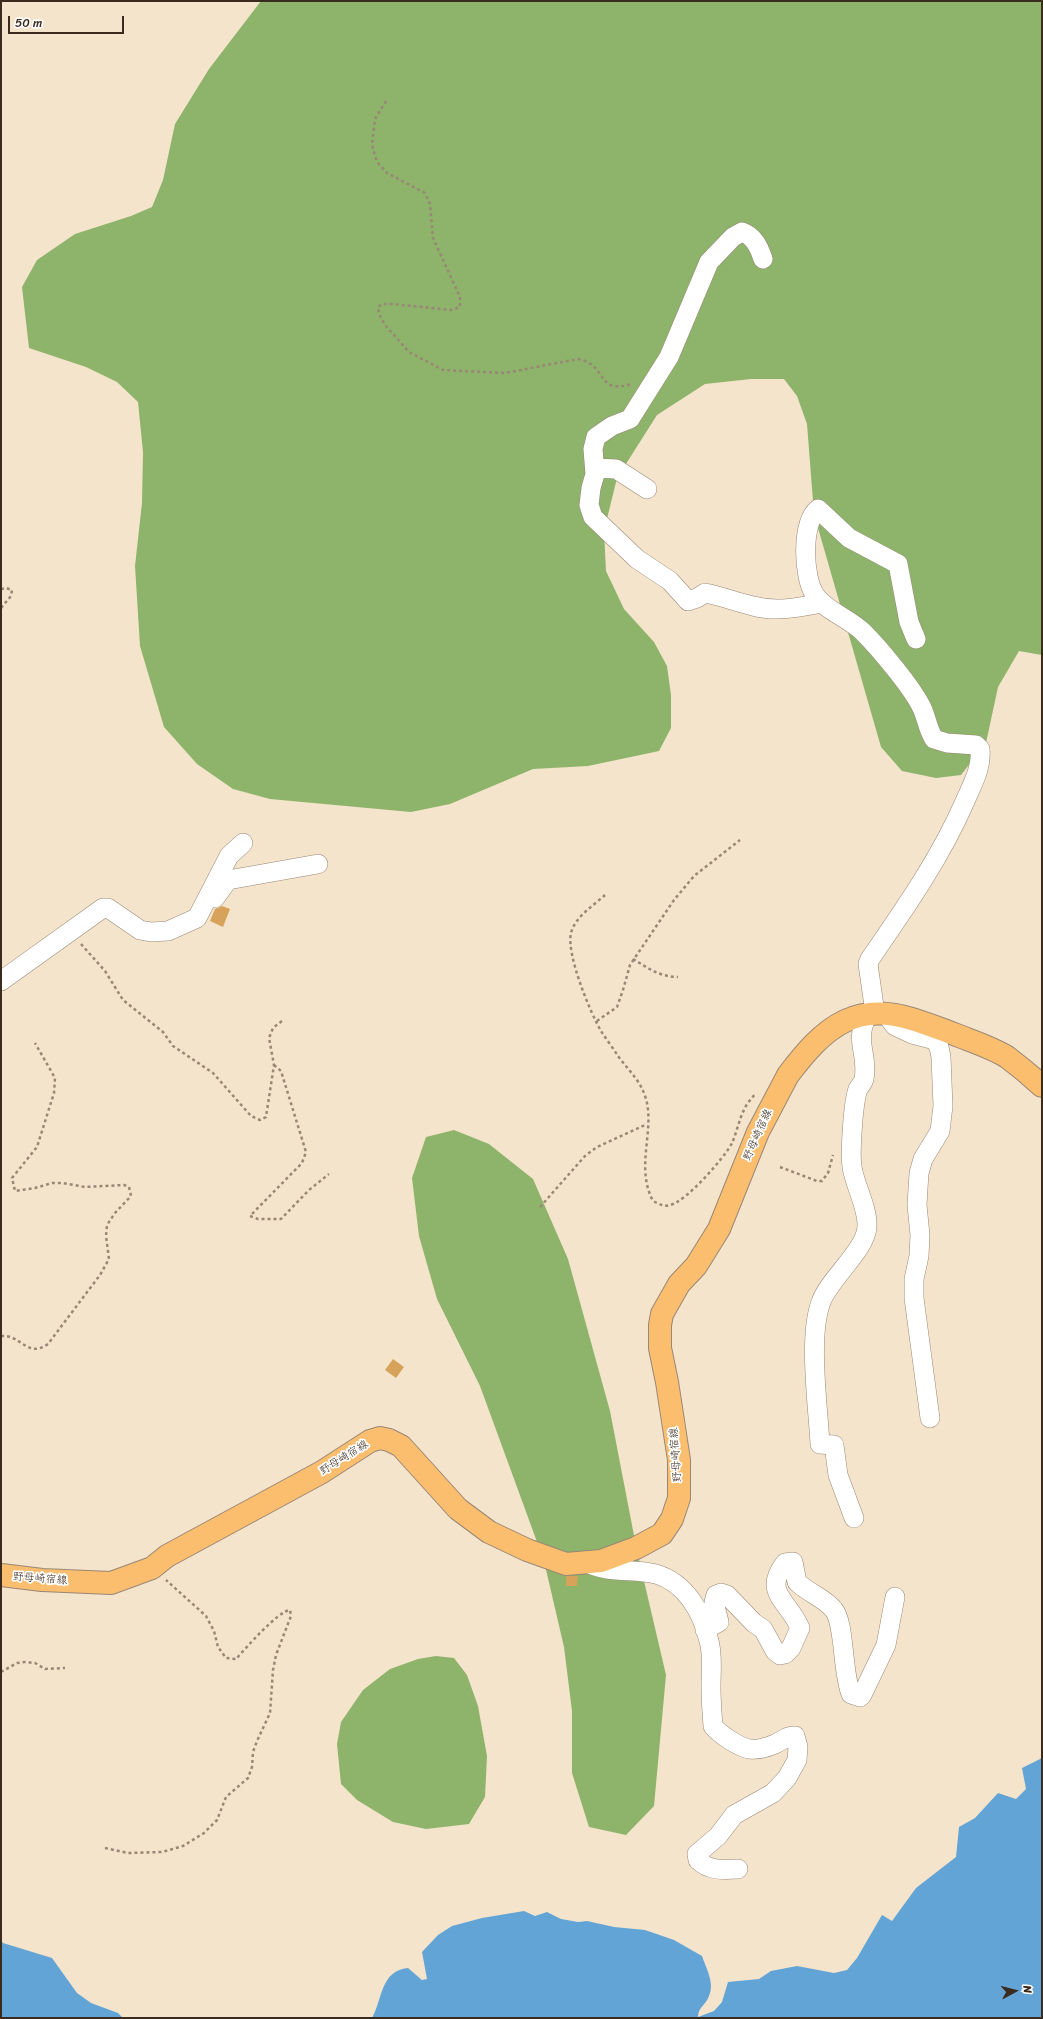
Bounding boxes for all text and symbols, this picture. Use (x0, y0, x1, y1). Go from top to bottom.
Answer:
scale bar (10, 8, 126, 34)
text: 50 m (15, 12, 42, 34)
street label: 野母崎宿線 (741, 1107, 775, 1163)
street label: 野母崎宿線 (667, 1427, 685, 1483)
street label: 野母崎宿線 (317, 1438, 371, 1478)
street label: 野母崎宿線 (12, 1570, 68, 1588)
north arrow (995, 1971, 1035, 2011)
text: N (1018, 1985, 1037, 1994)

